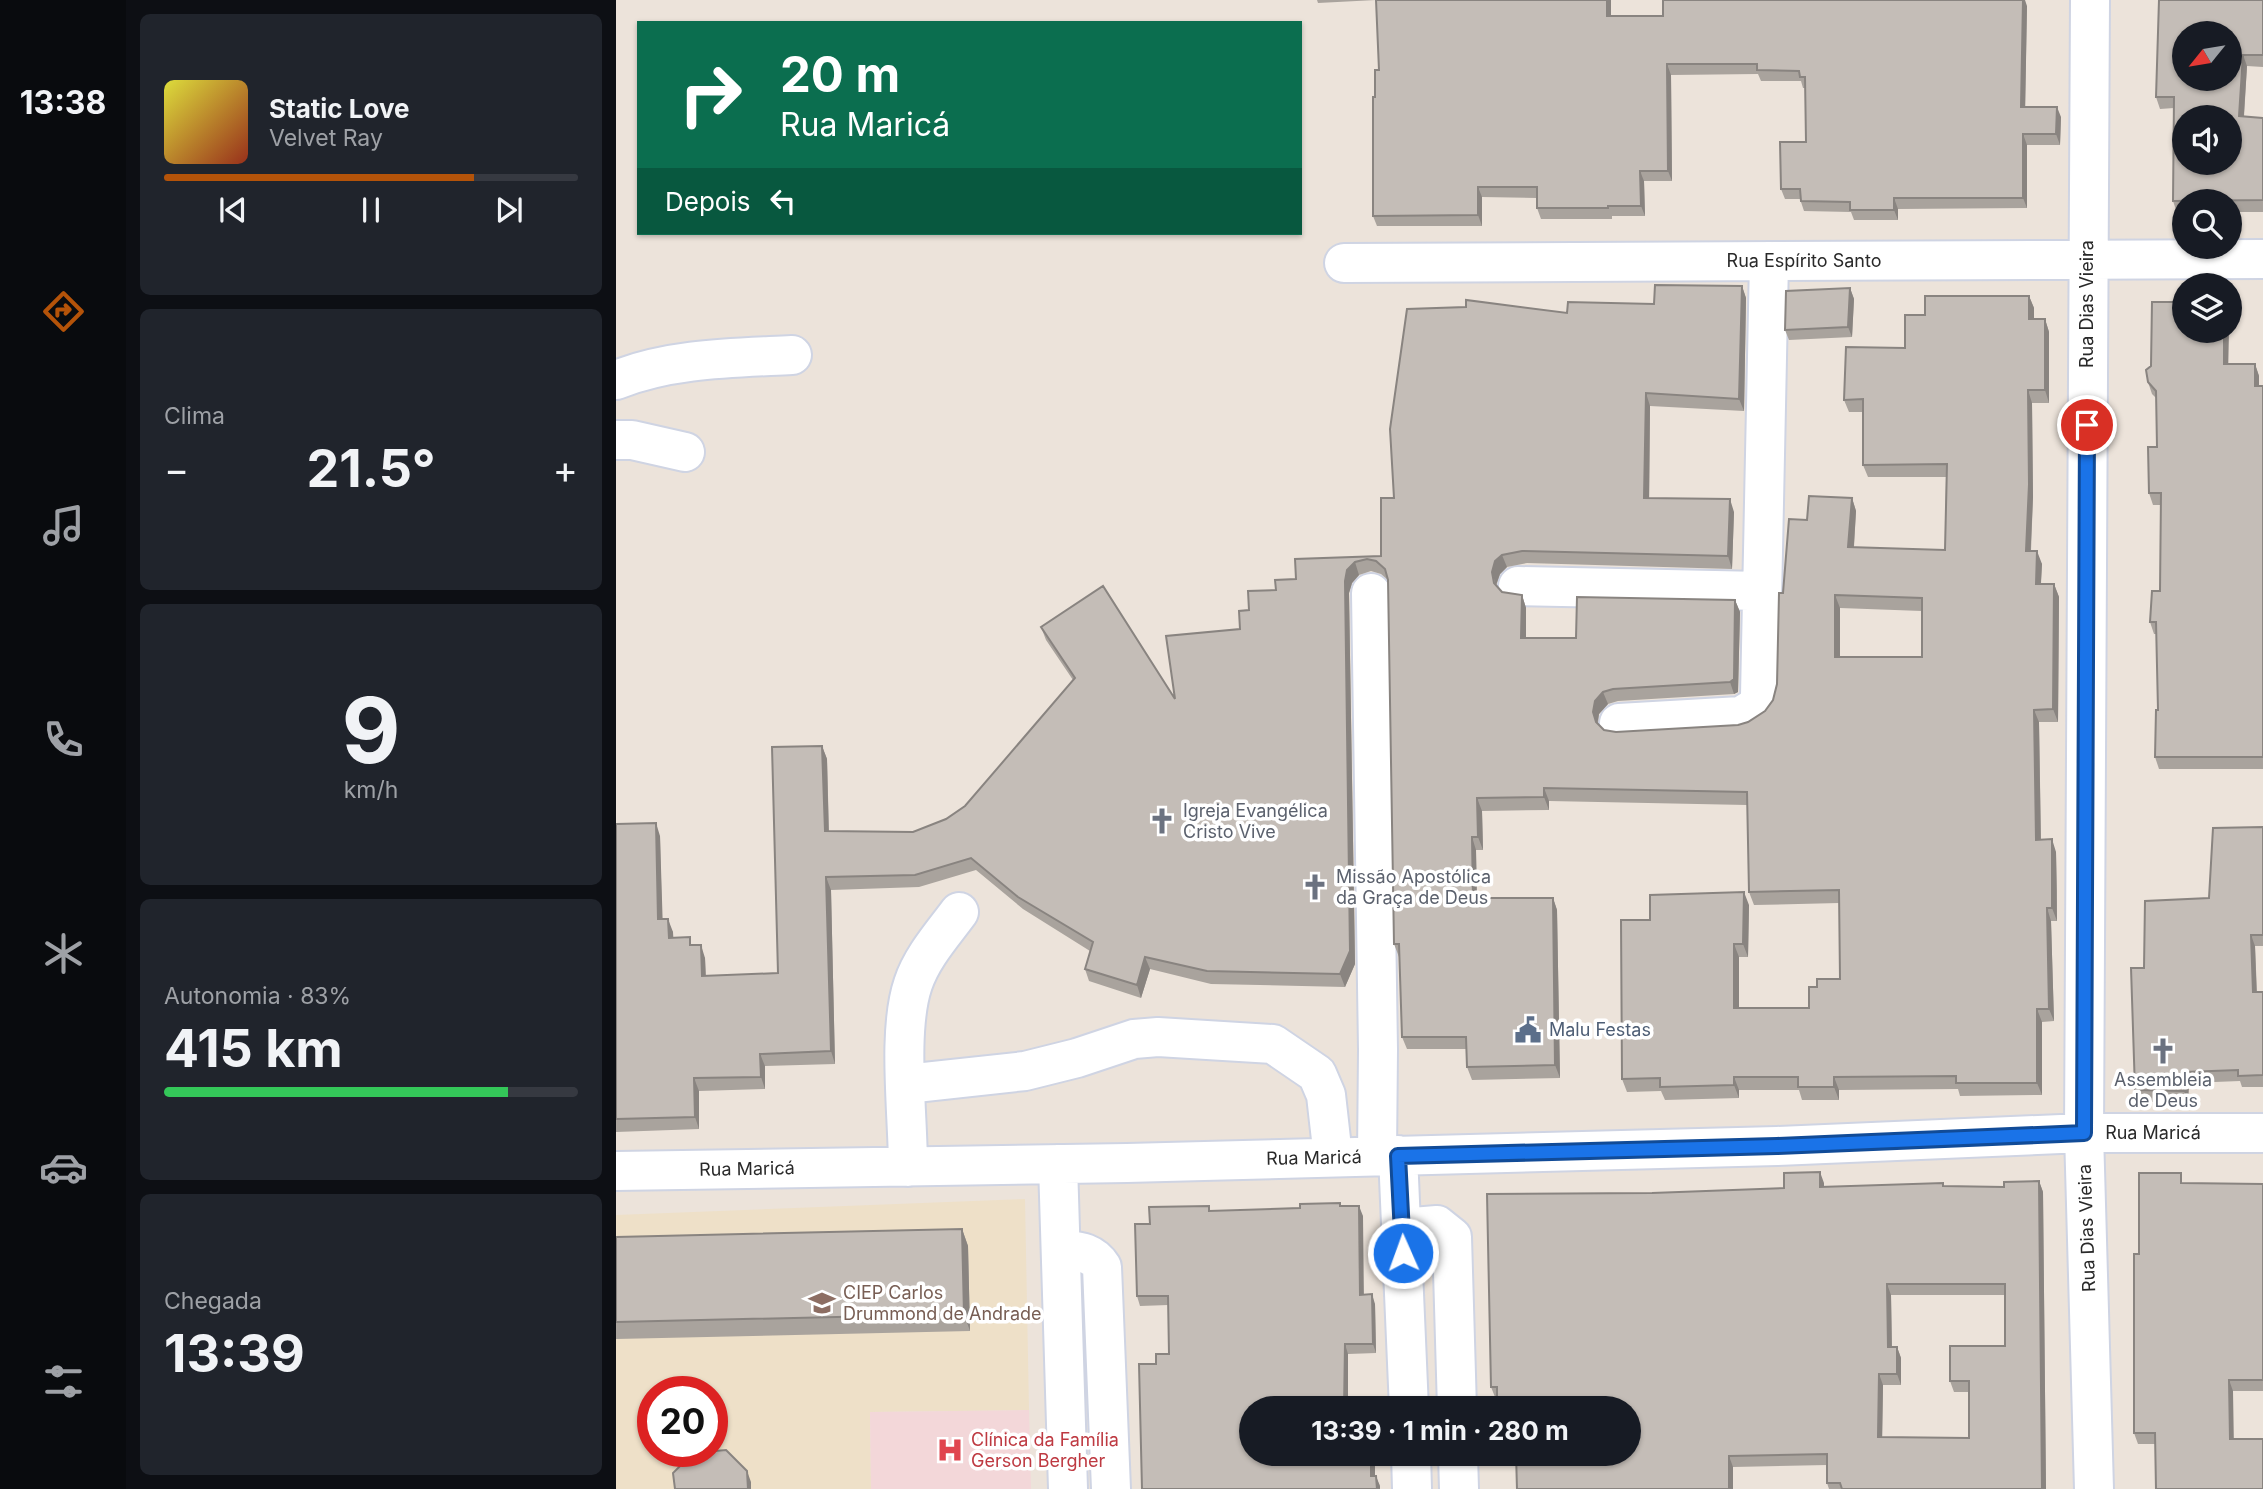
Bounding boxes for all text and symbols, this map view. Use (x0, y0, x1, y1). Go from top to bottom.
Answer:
north arrow (2172, 21, 2242, 91)
map controls (2172, 21, 2242, 343)
text: 20 m (780, 45, 900, 104)
icon: right (665, 49, 756, 140)
text: 13:38 (20, 83, 106, 122)
text: Static Love (269, 93, 410, 124)
text: Rua Maricá (780, 105, 950, 144)
button: sound (2172, 105, 2242, 175)
text: Velvet Ray (269, 124, 383, 152)
icon: left (764, 182, 802, 220)
text: Depois (665, 186, 750, 217)
button: search (2172, 189, 2242, 259)
icon: previous (214, 191, 252, 229)
icon: pause (352, 191, 390, 229)
icon: next (490, 191, 528, 229)
street label: Rua Dias Vieira (2076, 240, 2097, 368)
street label: Rua Espírito Santo (1727, 250, 1881, 271)
button: layers (2172, 273, 2242, 343)
icon: directions (39, 287, 88, 336)
pin (2057, 395, 2117, 455)
text: Clima (164, 402, 225, 430)
icon: arrive (2068, 406, 2106, 444)
text: 21.5° (306, 437, 436, 500)
text: − (164, 446, 189, 492)
text: + (553, 446, 578, 492)
icon: music (39, 501, 88, 550)
text: 9 (341, 675, 401, 785)
icon: phone (39, 715, 88, 764)
text: km/h (344, 776, 398, 804)
place label: Igreja Evangélica Cristo Vive (1183, 800, 1328, 842)
church icon: Igreja Evangélica Cristo Vive (1147, 806, 1177, 836)
place label: Missão Apostólica da Graça de Deus (1336, 866, 1491, 908)
church icon: Missão Apostólica da Graça de Deus (1300, 872, 1330, 902)
icon: climate (39, 929, 88, 978)
text: Autonomia · 83% (164, 982, 351, 1010)
public building icon: Malu Festas (1513, 1015, 1543, 1045)
text: 415 km (164, 1017, 343, 1080)
place label: Malu Festas (1549, 1019, 1651, 1040)
church icon: Assembleia de Deus (2148, 1036, 2178, 1066)
place label: Assembleia de Deus (2114, 1069, 2212, 1111)
street label: Rua Maricá (2105, 1122, 2201, 1143)
icon: car (39, 1143, 88, 1192)
street label: Rua Maricá (1266, 1146, 1362, 1169)
street label: Rua Maricá (699, 1157, 795, 1180)
street label: Rua Dias Vieira (2074, 1164, 2099, 1292)
position arrow (1366, 1216, 1440, 1290)
place label: CIEP Carlos Drummond de Andrade (843, 1282, 1042, 1324)
text: Chegada (164, 1287, 262, 1315)
school or university icon: CIEP Carlos Drummond de Andrade (807, 1288, 837, 1318)
text: 13:39 (164, 1322, 305, 1385)
icon: filters (39, 1357, 88, 1406)
speed limit sign: 20 (637, 1376, 728, 1467)
text: 13:39 · 1 min · 280 m (1311, 1415, 1569, 1446)
place label: Clínica da Família Gerson Bergher (971, 1429, 1119, 1471)
hospital icon: Clínica da Família Gerson Bergher (935, 1435, 965, 1465)

